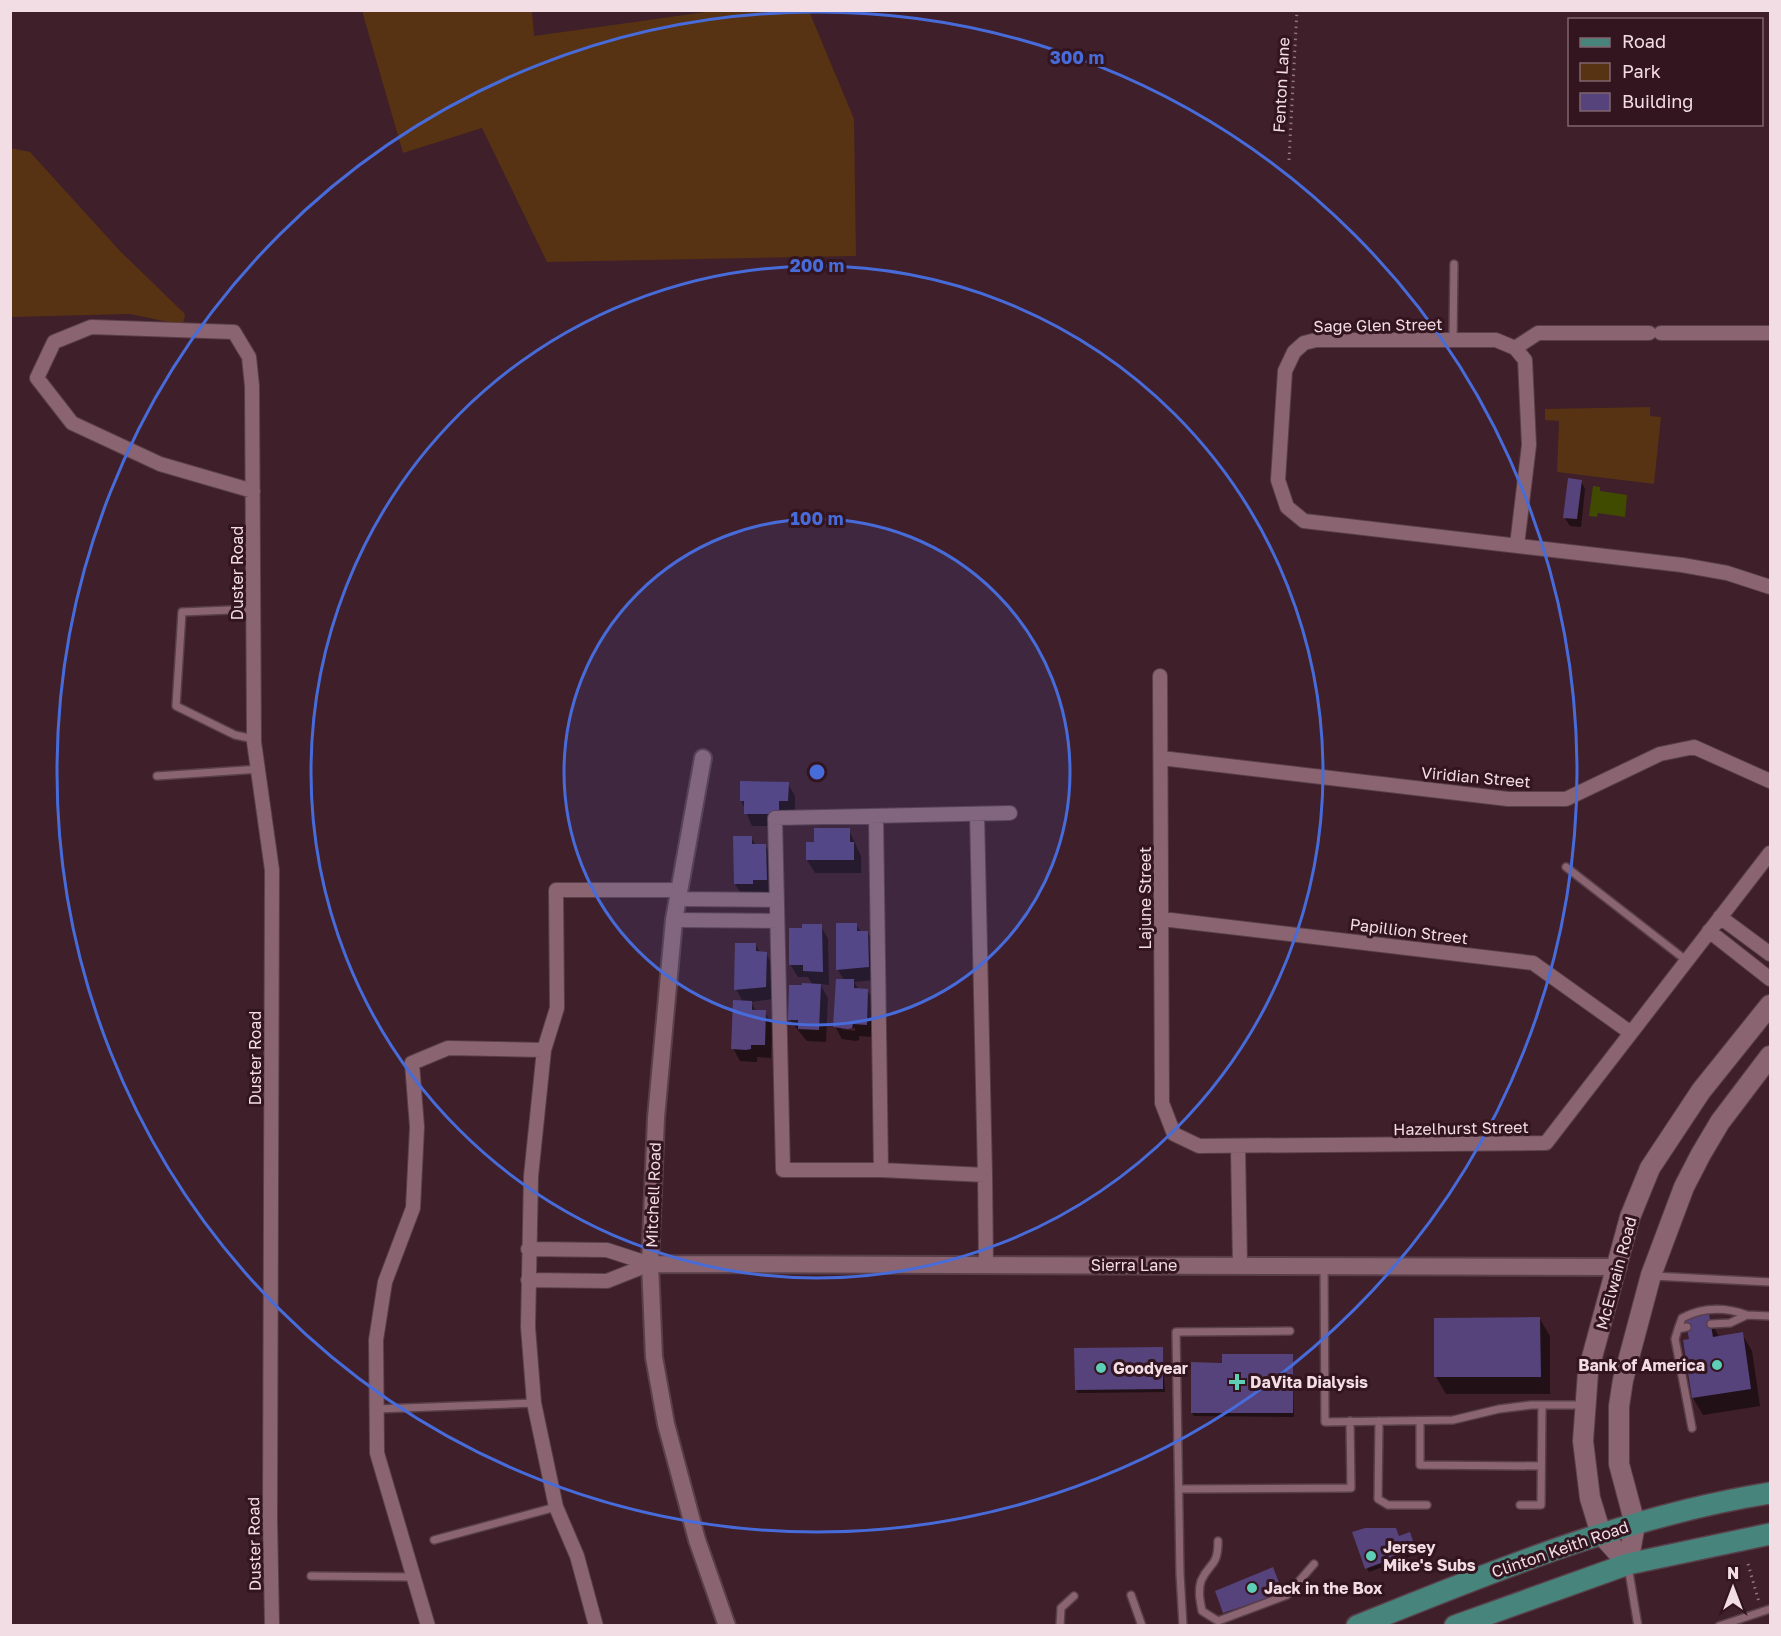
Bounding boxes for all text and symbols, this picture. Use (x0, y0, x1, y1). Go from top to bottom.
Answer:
legend (1568, 18, 1763, 126)
text: Road (1622, 30, 1666, 52)
street label: Fenton Lane (1269, 37, 1293, 133)
text: 300 m (1050, 46, 1104, 68)
text: Park (1622, 60, 1661, 82)
text: Building (1622, 90, 1693, 112)
text: 200 m (790, 254, 844, 276)
street label: Sage Glen Street (1313, 314, 1443, 336)
text: 100 m (791, 507, 843, 529)
street label: Duster Road (227, 526, 247, 620)
centre of rings (807, 762, 827, 782)
street label: Viridian Street (1420, 762, 1532, 792)
street label: Lajune Street (1135, 847, 1155, 949)
street label: Papillion Street (1349, 914, 1469, 948)
street label: Duster Road (245, 1011, 265, 1105)
street label: Hazelhurst Street (1393, 1117, 1529, 1139)
street label: Mitchell Road (641, 1142, 665, 1248)
street label: McElwain Road (1591, 1214, 1641, 1332)
street label: Sierra Lane (1091, 1255, 1177, 1275)
place label: Bank of America (1578, 1355, 1705, 1375)
place label: Goodyear (1113, 1358, 1188, 1378)
marker: Bank of America (1710, 1358, 1724, 1372)
marker: Goodyear (1094, 1361, 1108, 1375)
place label: DaVita Dialysis (1250, 1372, 1368, 1392)
marker: DaVita Dialysis (1228, 1373, 1246, 1391)
street label: Duster Road (243, 1497, 265, 1591)
street label: Clinton Keith Road (1489, 1516, 1631, 1582)
place label: Jersey Mike's Subs (1383, 1537, 1476, 1575)
marker: Jersey Mike's Subs (1364, 1549, 1378, 1563)
north arrow (1703, 1558, 1763, 1618)
text: N (1727, 1563, 1739, 1583)
place label: Jack in the Box (1264, 1578, 1383, 1598)
marker: Jack in the Box (1245, 1581, 1259, 1595)

